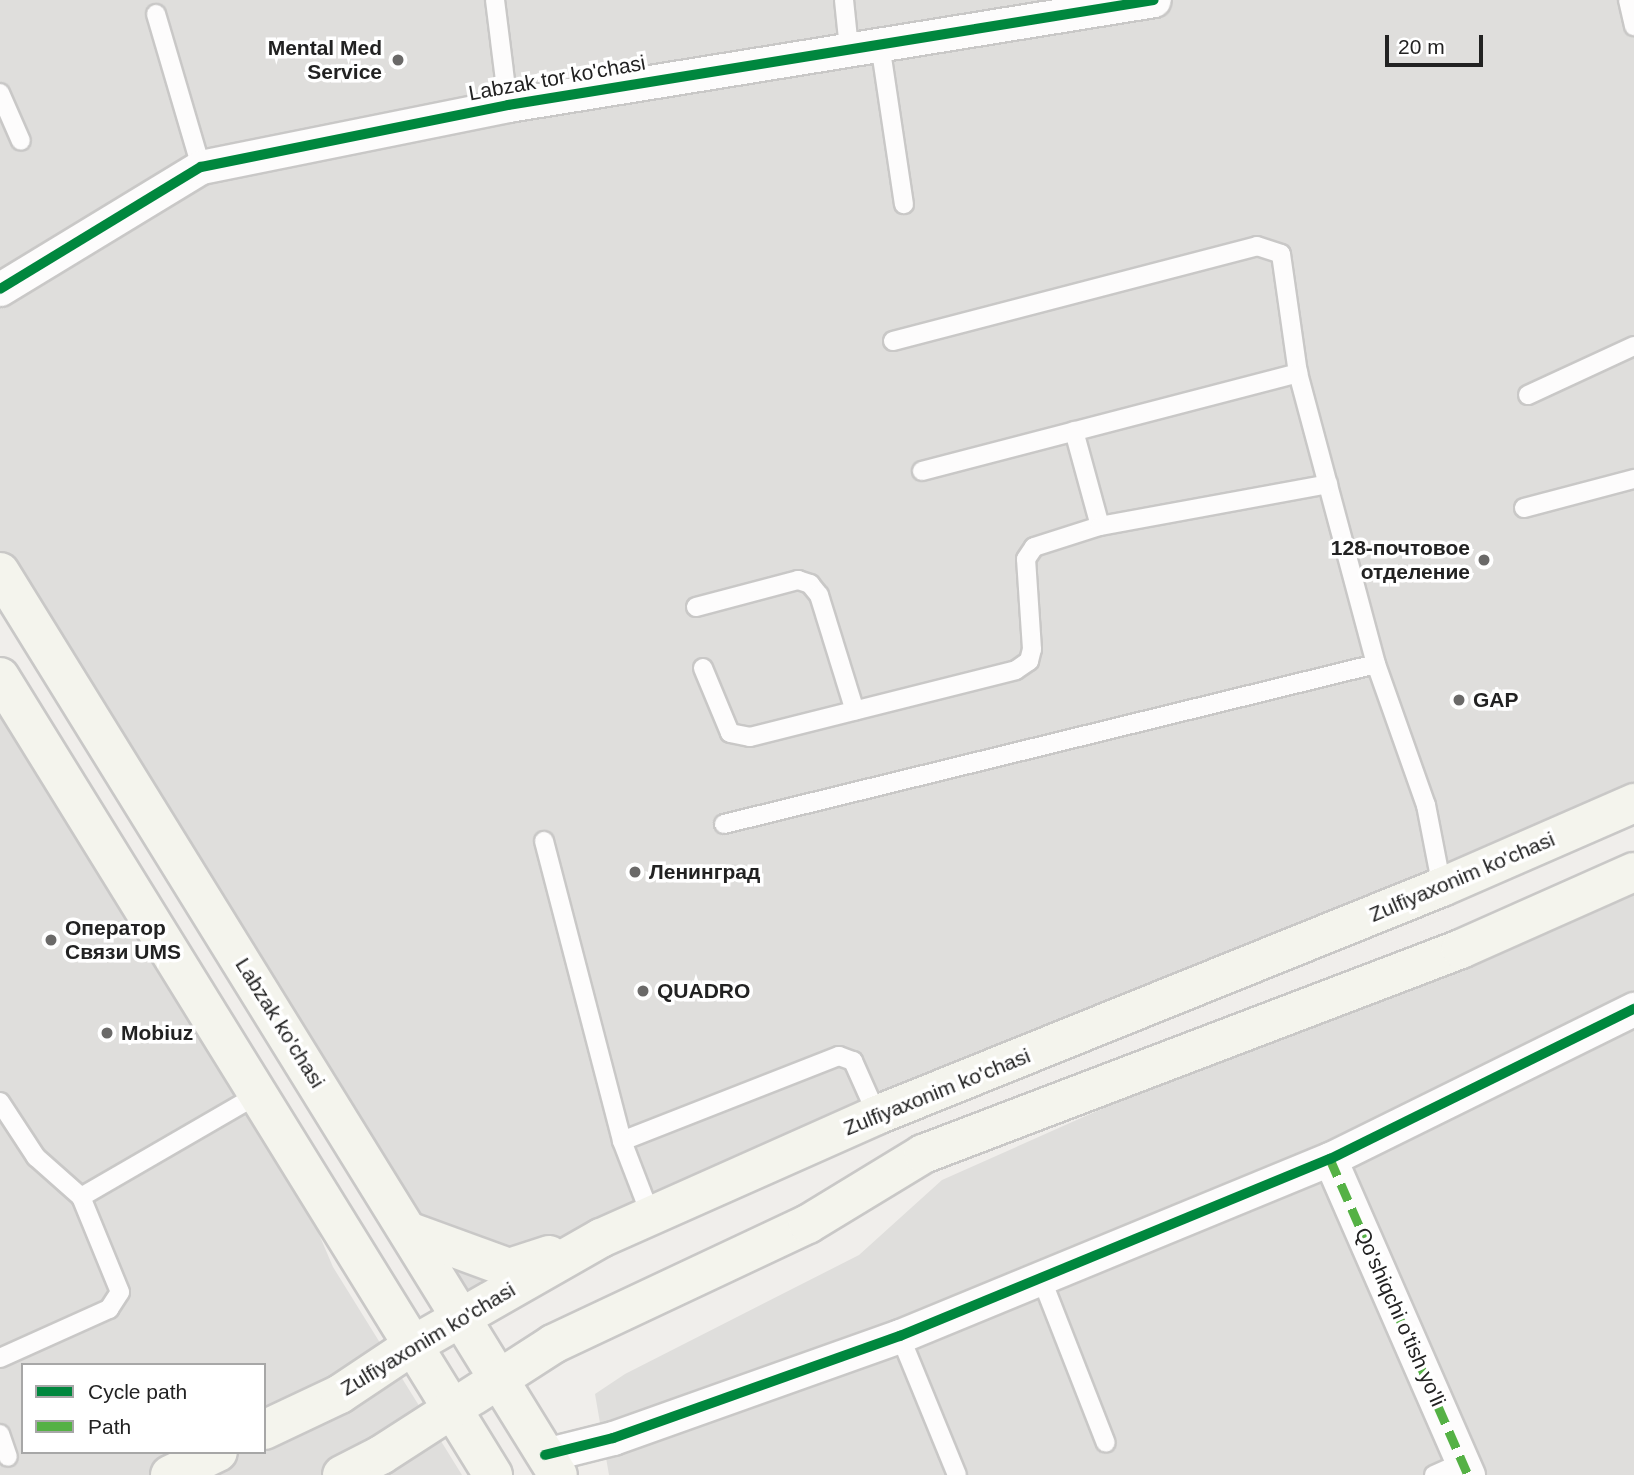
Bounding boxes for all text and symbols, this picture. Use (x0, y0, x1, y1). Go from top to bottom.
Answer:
scale bar (1389, 21, 1487, 65)
place label: Mental Med Service (268, 35, 382, 85)
text: 20 m (1398, 35, 1445, 58)
marker: Mental Med Service (388, 50, 408, 70)
street label: Labzak tor ko'chasi (467, 50, 647, 106)
place label: 128-почтовое отделение (1331, 535, 1470, 585)
marker: 128-почтовое отделение (1476, 552, 1492, 568)
place label: GAP (1473, 687, 1519, 713)
marker: GAP (1451, 692, 1467, 708)
street label: Zulfiyaxonim ko'chasi (1366, 827, 1558, 927)
place label: Ленинград (649, 859, 760, 885)
marker: Ленинград (627, 864, 643, 880)
place label: Оператор Связи UMS (65, 915, 181, 965)
marker: Оператор Связи UMS (43, 932, 59, 948)
street label: Labzak ko'chasi (230, 953, 330, 1093)
place label: QUADRO (657, 978, 750, 1004)
marker: QUADRO (635, 983, 651, 999)
place label: Mobiuz (121, 1020, 193, 1046)
marker: Mobiuz (99, 1025, 115, 1041)
street label: Zulfiyaxonim ko'chasi (840, 1043, 1034, 1141)
street label: Qo'shiqchi o'tish yo'li (1349, 1224, 1451, 1410)
street label: Zulfiyaxonim ko'chasi (336, 1277, 520, 1401)
legend (21, 1363, 266, 1454)
text: Cycle path (88, 1380, 187, 1403)
text: Path (88, 1415, 131, 1438)

